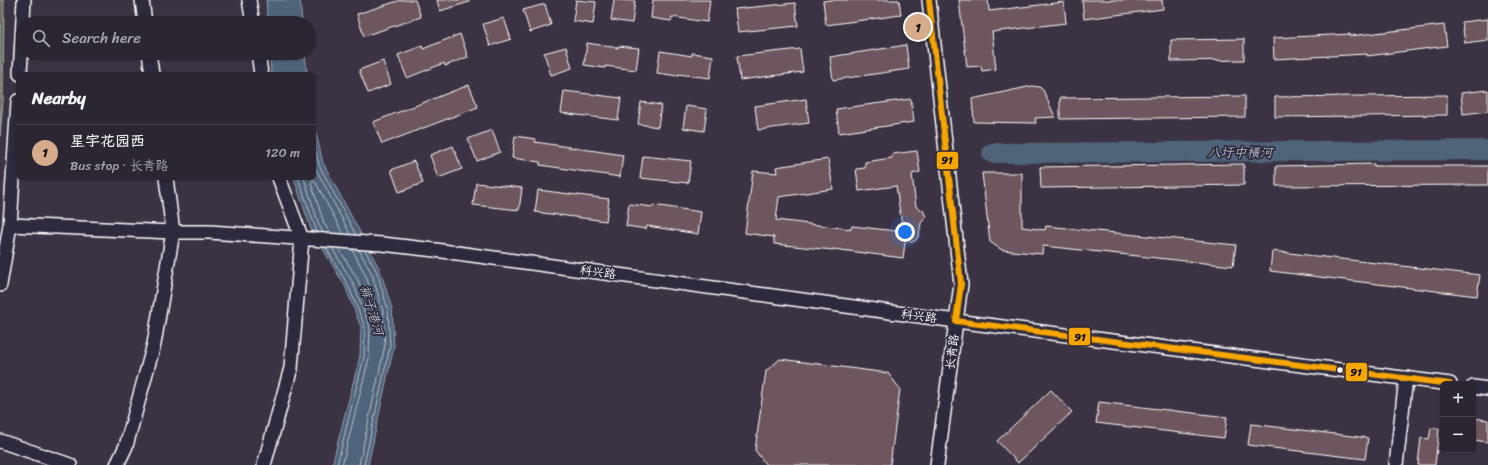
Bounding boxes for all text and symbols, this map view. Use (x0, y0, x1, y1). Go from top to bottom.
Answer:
pin: 1 (905, 12, 931, 42)
search box (16, 16, 316, 60)
text: Search here (62, 25, 141, 51)
icon: search (30, 27, 52, 49)
text: Nearby (32, 83, 86, 113)
text: 星宇花园西 (70, 128, 145, 154)
text: 1 (42, 141, 48, 164)
text: 120 m (265, 141, 300, 164)
water label: 八圩中横河 (1207, 141, 1274, 164)
line badge: 91 (936, 151, 959, 170)
text: 91 (941, 151, 953, 170)
text: Bus stop · 长青路 (70, 154, 168, 177)
your location (895, 222, 915, 242)
street label: 科兴路 (579, 259, 617, 285)
water label: 裤子港河 (353, 282, 391, 340)
street label: 科兴路 (900, 303, 938, 329)
line badge: 91 (1068, 327, 1091, 346)
text: 91 (1074, 328, 1086, 347)
street label: 长青路 (939, 333, 965, 371)
line badge: 91 (1345, 362, 1368, 382)
text: 91 (1350, 363, 1362, 382)
unlabelled marker (1335, 365, 1345, 375)
map controls (1440, 381, 1476, 453)
button: + (1440, 381, 1476, 417)
button: − (1440, 417, 1476, 453)

